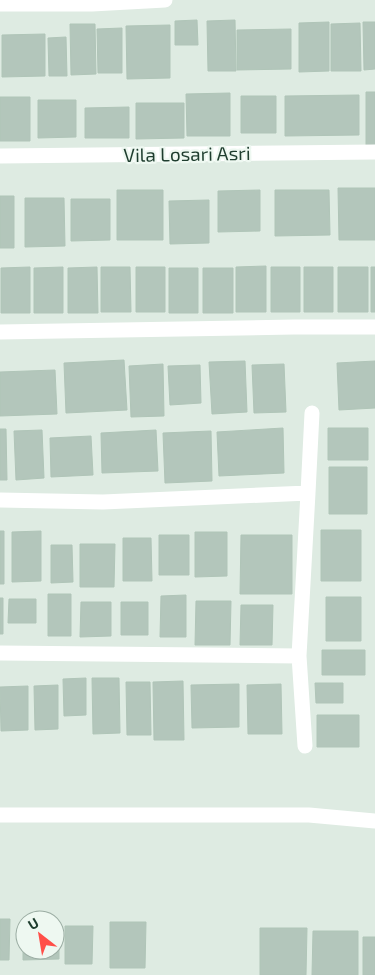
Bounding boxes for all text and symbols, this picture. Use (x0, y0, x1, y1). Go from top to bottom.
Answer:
street label: Vila Losari Asri (123, 141, 251, 166)
north arrow (15, 910, 65, 960)
text: U (25, 914, 42, 933)

